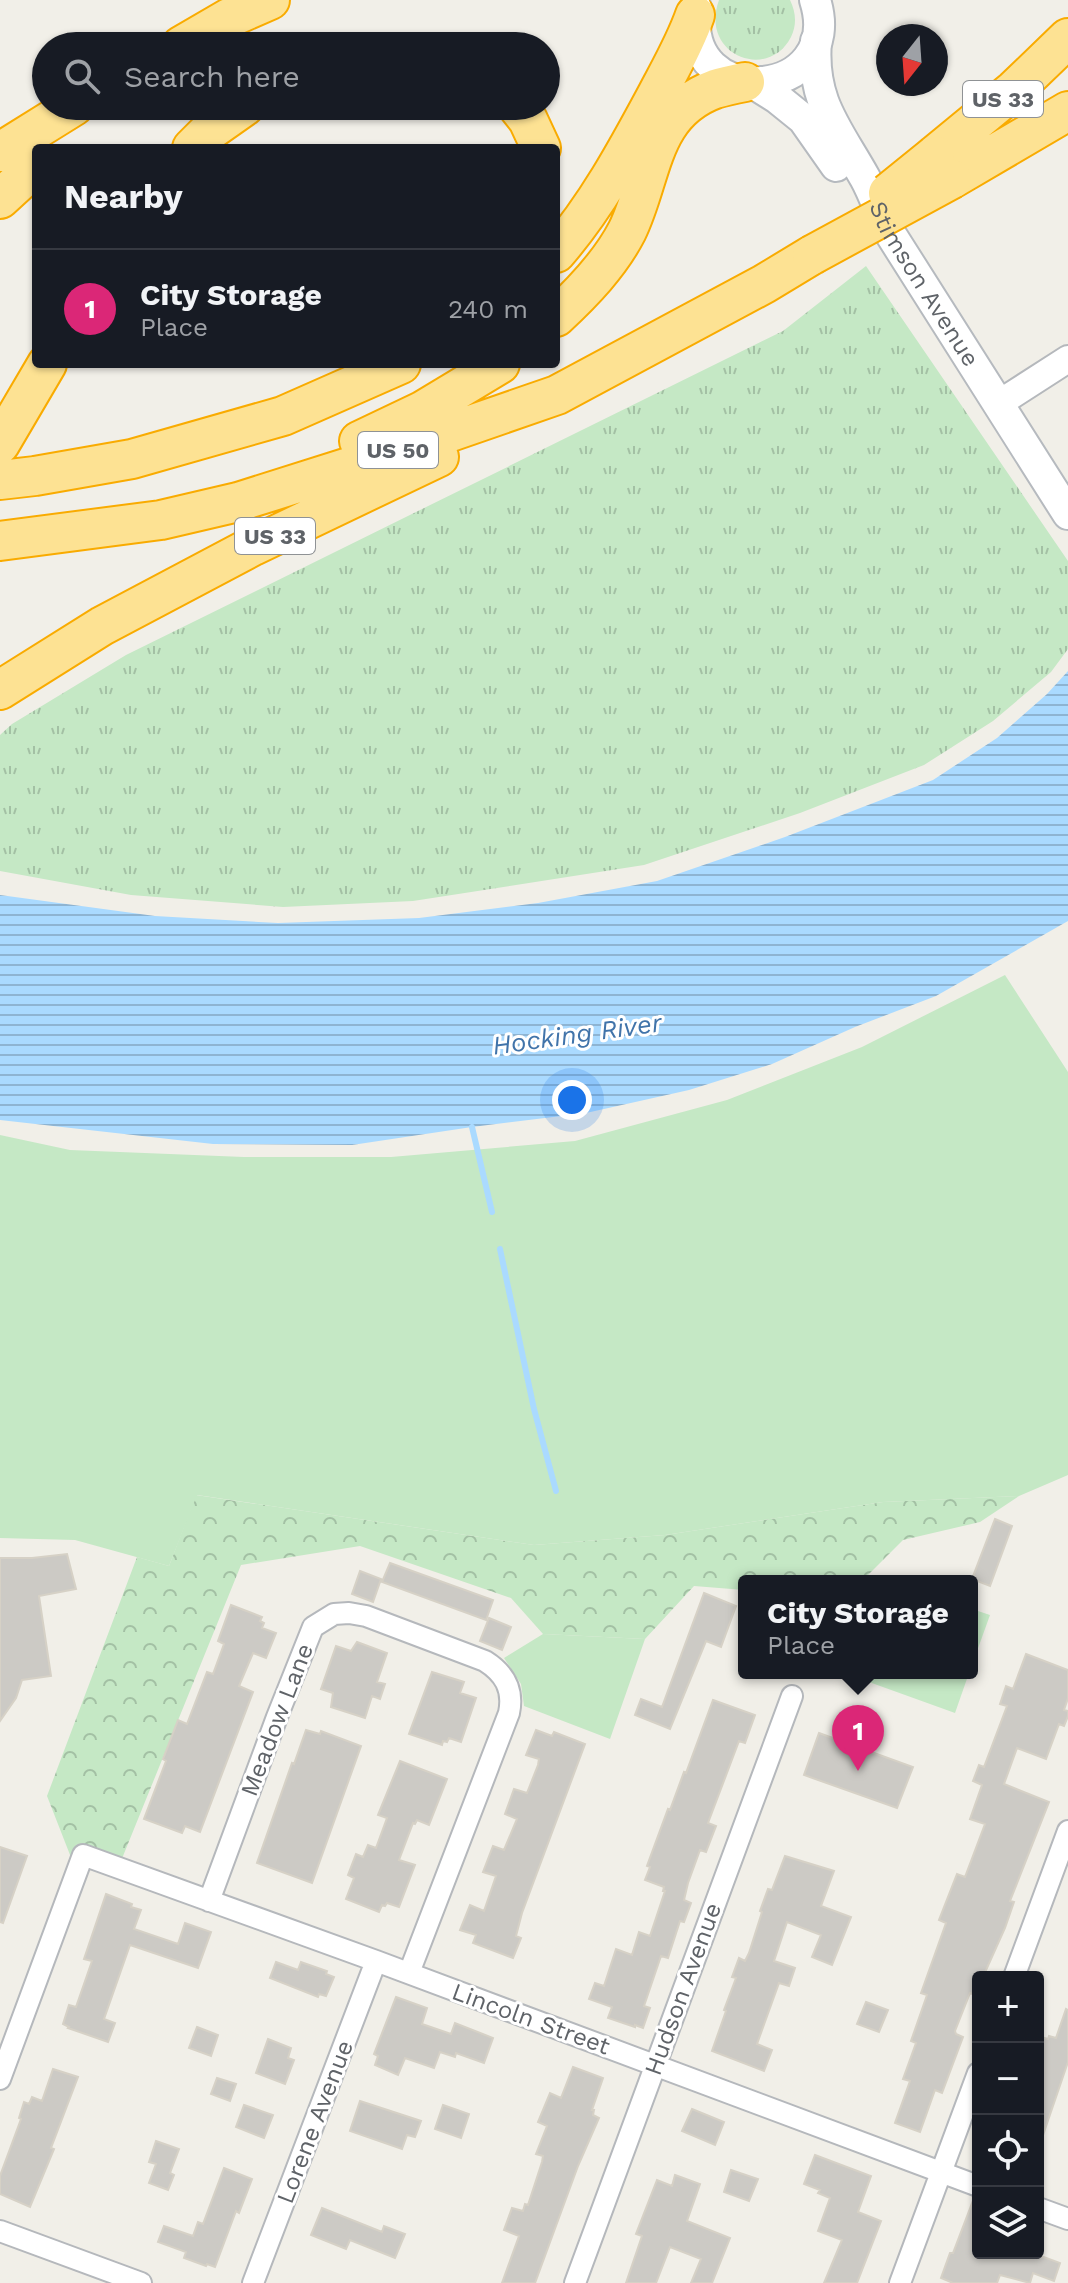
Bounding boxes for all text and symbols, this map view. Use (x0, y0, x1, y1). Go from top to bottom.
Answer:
north arrow (876, 24, 948, 96)
search box (32, 32, 560, 120)
icon: search (60, 54, 104, 98)
text: Search here (124, 59, 300, 94)
road number: US 33 (963, 81, 1043, 117)
text: Nearby (64, 176, 183, 216)
street label: Stimson Avenue (863, 197, 985, 372)
text: City Storage (140, 277, 322, 312)
text: 1 (84, 294, 96, 324)
text: 240 m (448, 294, 528, 324)
text: Place (140, 312, 208, 342)
road number: US 50 (358, 432, 438, 468)
road number: US 33 (235, 518, 315, 554)
water label: Hocking River (490, 1007, 664, 1061)
your location (552, 1080, 592, 1120)
popup (738, 1575, 978, 1679)
text: City Storage (767, 1595, 949, 1630)
text: Place (767, 1630, 835, 1660)
street label: Meadow Lane (235, 1640, 319, 1800)
pin: 1 (832, 1705, 884, 1771)
street label: Hudson Avenue (639, 1899, 727, 2079)
map controls (972, 1971, 1044, 2259)
button: + (972, 1971, 1044, 2043)
street label: Lincoln Street (448, 1977, 614, 2061)
street label: Lorene Avenue (271, 2036, 359, 2208)
button: − (972, 2043, 1044, 2115)
button: locate (972, 2115, 1044, 2187)
button: layers (972, 2187, 1044, 2259)

